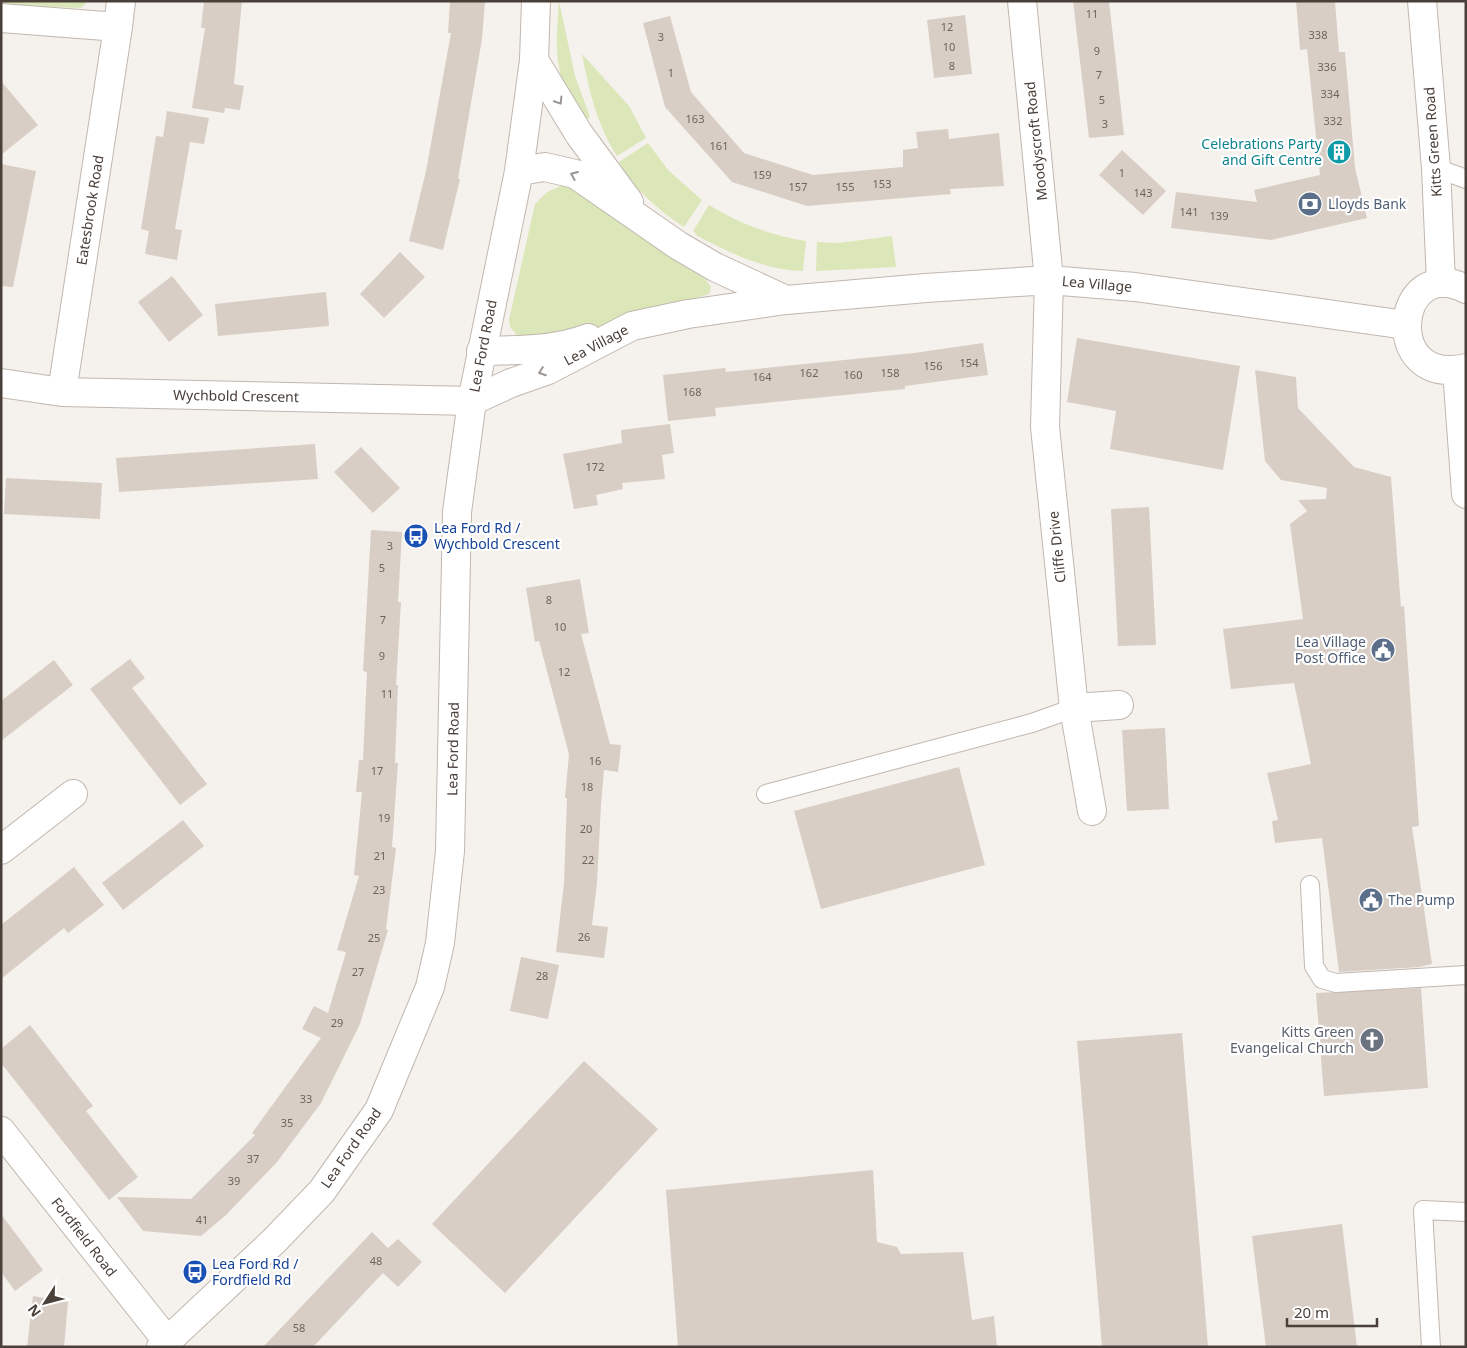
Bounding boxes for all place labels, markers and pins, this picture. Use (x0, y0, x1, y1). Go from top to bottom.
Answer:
place label: Celebrations Party and Gift Centre (1201, 134, 1323, 169)
building icon: Celebrations Party and Gift Centre (1326, 139, 1352, 165)
bank icon: Lloyds Bank (1297, 191, 1323, 217)
place label: Lloyds Bank (1328, 194, 1407, 213)
place label: Lea Ford Rd / Wychbold Crescent (434, 518, 560, 553)
bus stop icon: Lea Ford Rd / Wychbold Crescent (403, 523, 429, 549)
place label: Lea Village Post Office (1295, 632, 1366, 667)
public building icon: Lea Village Post Office (1370, 637, 1396, 663)
public building icon: The Pump (1358, 887, 1384, 913)
place label: The Pump (1388, 890, 1455, 909)
place label: Kitts Green Evangelical Church (1230, 1022, 1354, 1057)
church icon: Kitts Green Evangelical Church (1359, 1027, 1385, 1053)
place label: Lea Ford Rd / Fordfield Rd (212, 1254, 299, 1289)
bus stop icon: Lea Ford Rd / Fordfield Rd (182, 1259, 208, 1285)

